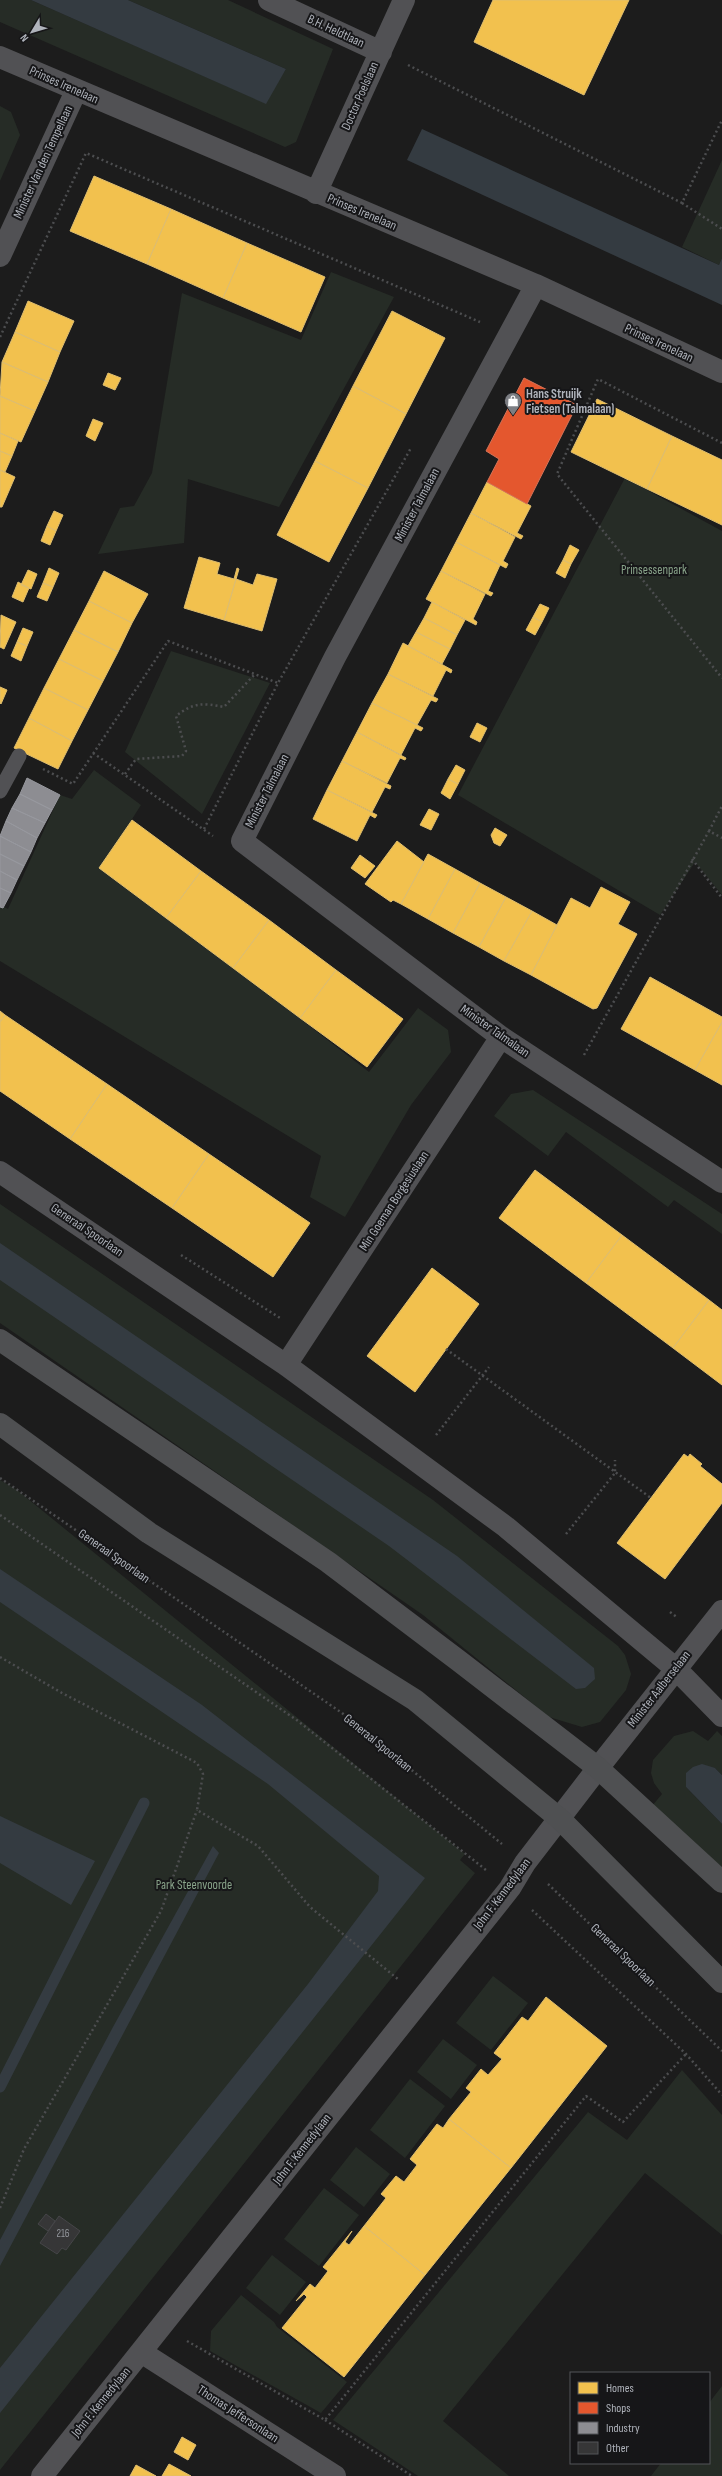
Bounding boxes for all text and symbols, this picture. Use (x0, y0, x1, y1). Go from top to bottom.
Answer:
street label: B.H. Heldtlaan (305, 11, 367, 51)
north arrow (12, 12, 52, 52)
text: N (18, 31, 31, 44)
street label: Doctor Poelslaan (338, 59, 382, 133)
street label: Prinses Irenelaan (27, 63, 101, 107)
street label: Minister Van den Tempellaan (10, 103, 76, 221)
street label: Prinses Irenelaan (325, 190, 399, 234)
street label: Prinses Irenelaan (622, 320, 696, 366)
place label: Hans Struijk Fietsen (Talmalaan) (526, 386, 614, 417)
shop icon: Hans Struijk Fietsen (Talmalaan) (503, 391, 523, 416)
street label: Minister Talmalaan (391, 466, 443, 544)
park label: Prinsessenpark (621, 562, 687, 578)
street label: Minister Talmalaan (242, 751, 292, 831)
street label: Minister Talmalaan (457, 1001, 533, 1061)
street label: Min Goeman Borgesiuslaan (356, 1148, 432, 1254)
street label: Generaal Spoorlaan (48, 1200, 126, 1260)
street label: Generaal Spoorlaan (75, 1525, 153, 1587)
street label: Minister Aalberselaan (624, 1647, 694, 1731)
street label: Generaal Spoorlaan (340, 1710, 416, 1776)
street label: John F. Kennedylaan (469, 1855, 534, 1934)
park label: Park Steenvoorde (156, 1877, 232, 1893)
street label: Generaal Spoorlaan (587, 1920, 659, 1990)
street label: John F. Kennedylaan (269, 2110, 335, 2188)
house number: 216 (56, 2227, 70, 2240)
street label: John F. Kennedylaan (67, 2364, 134, 2441)
legend (570, 2372, 710, 2464)
text: Homes (606, 2381, 634, 2396)
street label: Thomas Jeffersonlaan (194, 2382, 282, 2446)
text: Shops (606, 2401, 631, 2416)
text: Industry (606, 2421, 640, 2436)
text: Other (606, 2441, 630, 2456)

